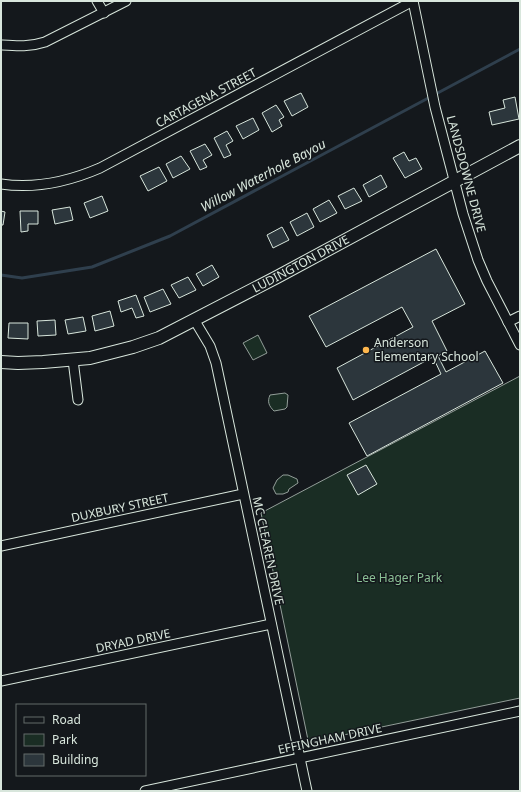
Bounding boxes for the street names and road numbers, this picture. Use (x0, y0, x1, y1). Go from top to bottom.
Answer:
street label: CARTAGENA STREET (152, 64, 259, 131)
street label: LANDSDOWNE DRIVE (443, 113, 490, 234)
street label: LUDINGTON DRIVE (249, 231, 352, 296)
street label: DUXBURY STREET (70, 489, 171, 526)
street label: MC CLEAREN DRIVE (249, 495, 288, 607)
street label: DRYAD DRIVE (94, 624, 172, 657)
street label: EFFINGHAM DRIVE (276, 719, 383, 758)

